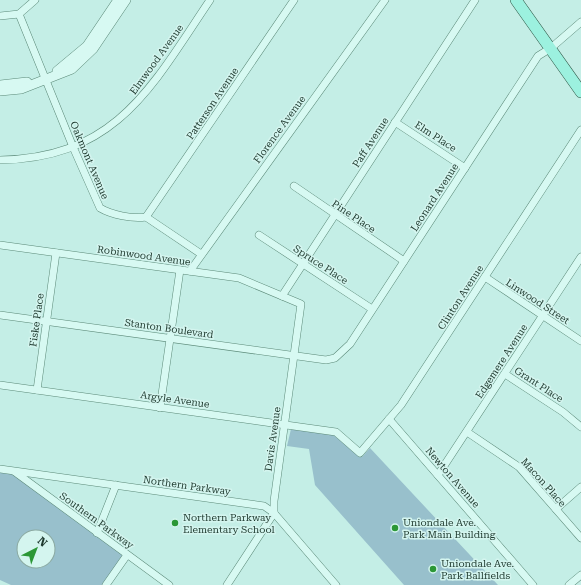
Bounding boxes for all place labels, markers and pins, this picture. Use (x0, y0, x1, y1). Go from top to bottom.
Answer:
place label: Northern Parkway Elementary School (183, 512, 275, 535)
place label: Uniondale Ave. Park Main Building (403, 517, 496, 540)
marker: Northern Parkway Elementary School (170, 518, 180, 528)
marker: Uniondale Ave. Park Main Building (390, 523, 400, 533)
place label: Uniondale Ave. Park Ballfields (441, 558, 514, 581)
marker: Uniondale Ave. Park Ballfields (428, 564, 438, 574)

